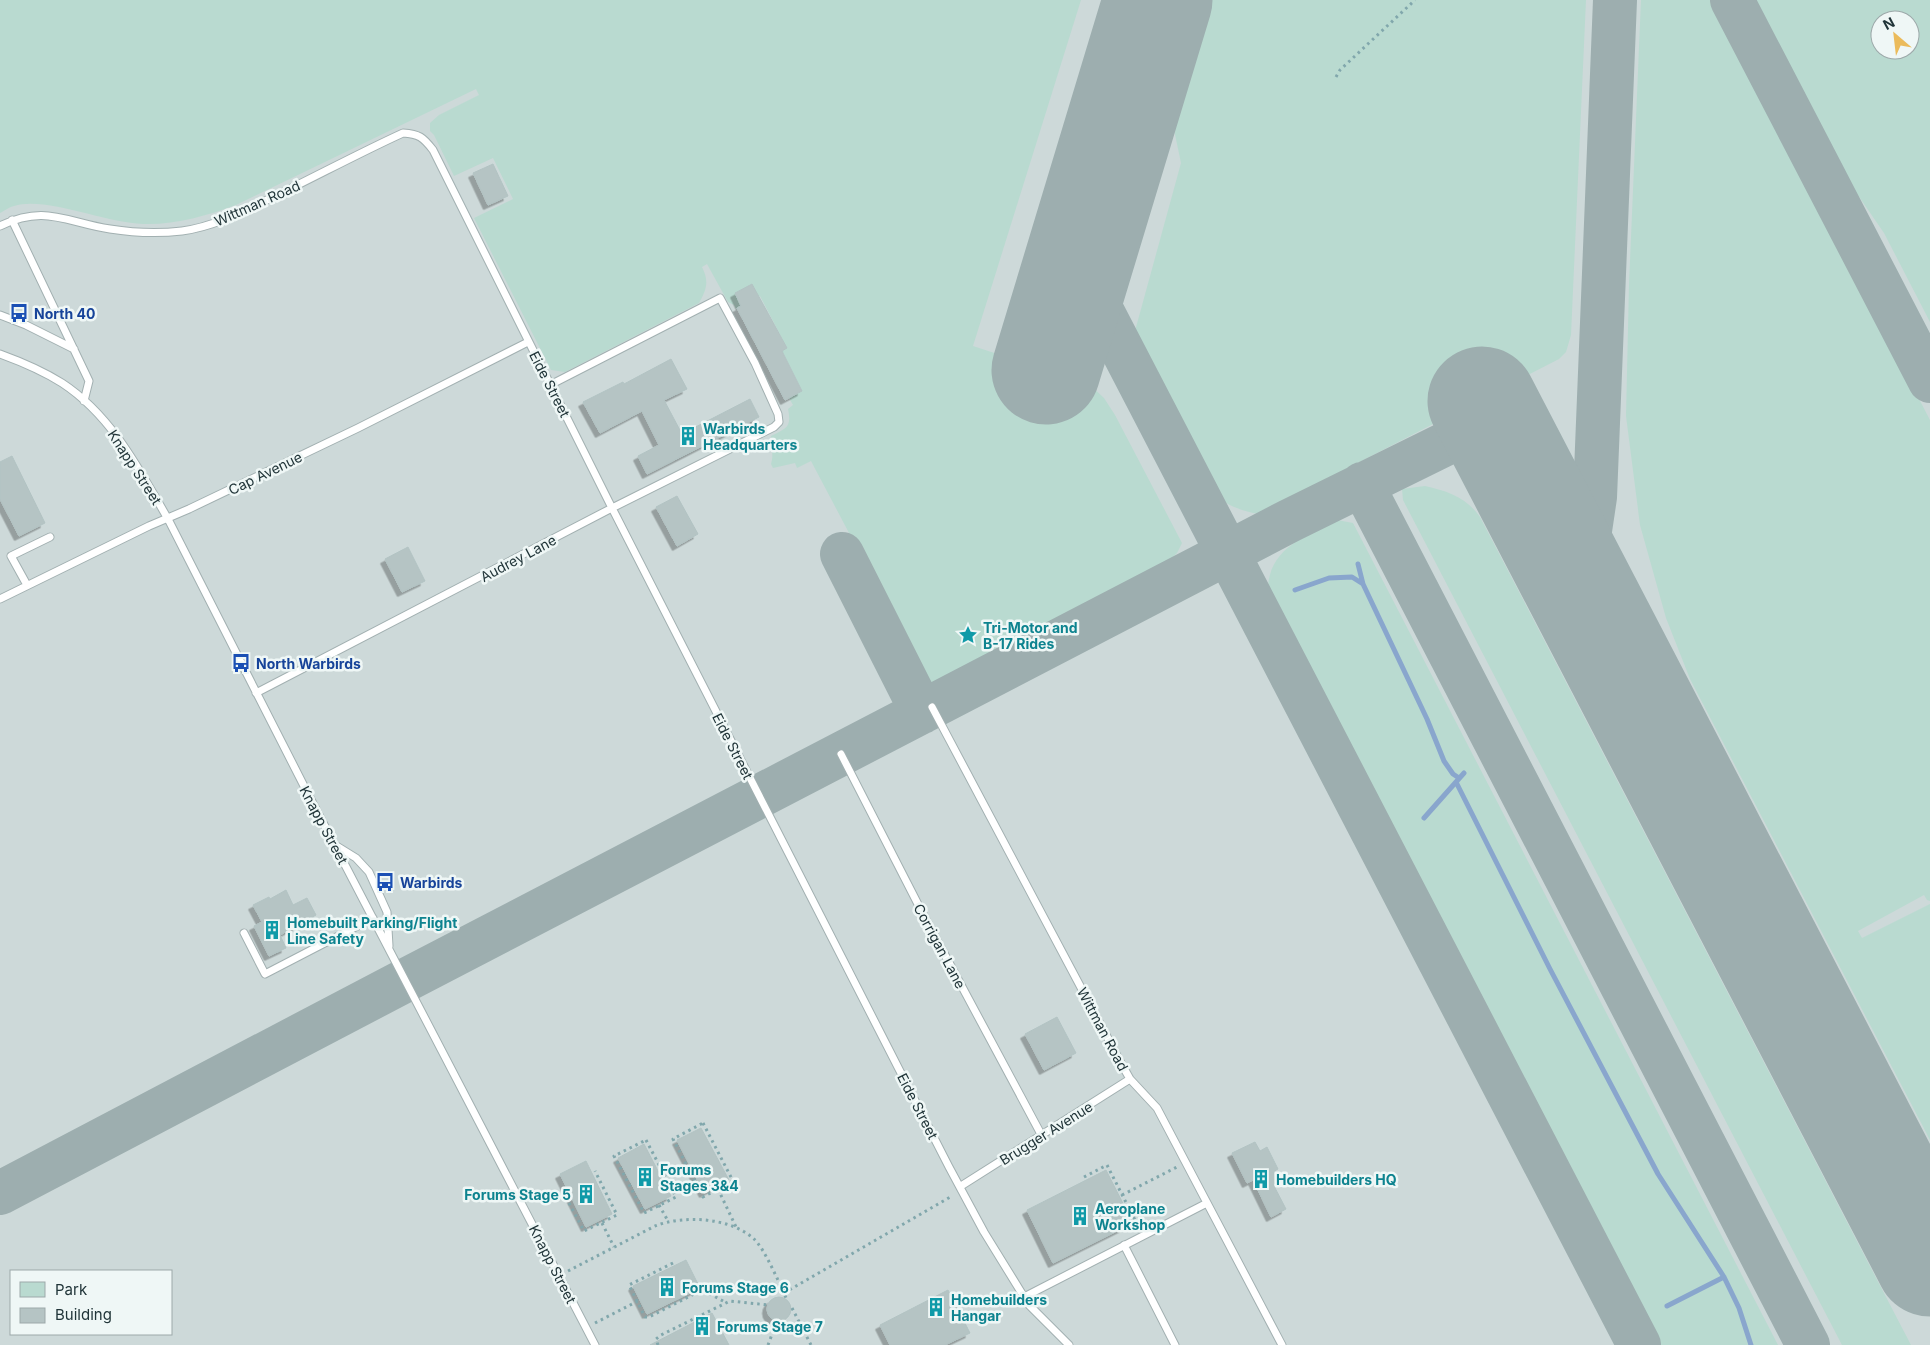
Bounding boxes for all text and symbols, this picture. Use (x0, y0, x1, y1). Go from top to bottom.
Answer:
north arrow (1870, 10, 1920, 60)
text: N (1880, 13, 1897, 33)
street label: Wittman Road (211, 177, 303, 229)
bus stop icon: North 40 (8, 302, 30, 324)
place label: North 40 (34, 305, 95, 322)
street label: Eide Street (526, 348, 574, 420)
place label: Warbirds Headquarters (703, 420, 798, 453)
building icon: Warbirds Headquarters (677, 425, 699, 447)
street label: Knapp Street (104, 426, 166, 508)
street label: Cap Avenue (225, 448, 305, 498)
street label: Audrey Lane (477, 531, 559, 585)
place label: Tri-Motor and B-17 Rides (983, 619, 1078, 652)
place icon: Tri-Motor and B-17 Rides (957, 624, 979, 646)
bus stop icon: North Warbirds (230, 652, 252, 674)
place label: North Warbirds (256, 655, 361, 672)
street label: Eide Street (709, 710, 757, 782)
street label: Knapp Street (296, 783, 352, 867)
bus stop icon: Warbirds (374, 871, 396, 893)
place label: Warbirds (400, 874, 463, 891)
street label: Corrigan Lane (910, 901, 970, 991)
place label: Homebuilt Parking/Flight Line Safety (287, 914, 457, 947)
building icon: Homebuilt Parking/Flight Line Safety (261, 919, 283, 941)
street label: Wittman Road (1074, 984, 1132, 1074)
street label: Eide Street (894, 1070, 942, 1142)
street label: Brugger Avenue (996, 1098, 1096, 1168)
place label: Forums Stages 3&4 (660, 1161, 739, 1194)
building icon: Forums Stages 3&4 (634, 1166, 656, 1188)
building icon: Homebuilders HQ (1250, 1168, 1272, 1190)
place label: Homebuilders HQ (1276, 1171, 1397, 1188)
building icon: Forums Stage 5 (575, 1183, 597, 1205)
place label: Forums Stage 5 (464, 1186, 571, 1203)
place label: Aeroplane Workshop (1095, 1200, 1166, 1233)
building icon: Aeroplane Workshop (1069, 1205, 1091, 1227)
street label: Knapp Street (526, 1222, 580, 1307)
legend (10, 1270, 172, 1335)
building icon: Forums Stage 6 (656, 1276, 678, 1298)
place label: Forums Stage 6 (682, 1279, 789, 1296)
text: Park (55, 1280, 88, 1299)
place label: Homebuilders Hangar (951, 1291, 1047, 1324)
building icon: Homebuilders Hangar (925, 1296, 947, 1318)
text: Building (55, 1305, 112, 1324)
building icon: Forums Stage 7 (691, 1315, 713, 1337)
place label: Forums Stage 7 (717, 1318, 823, 1335)

